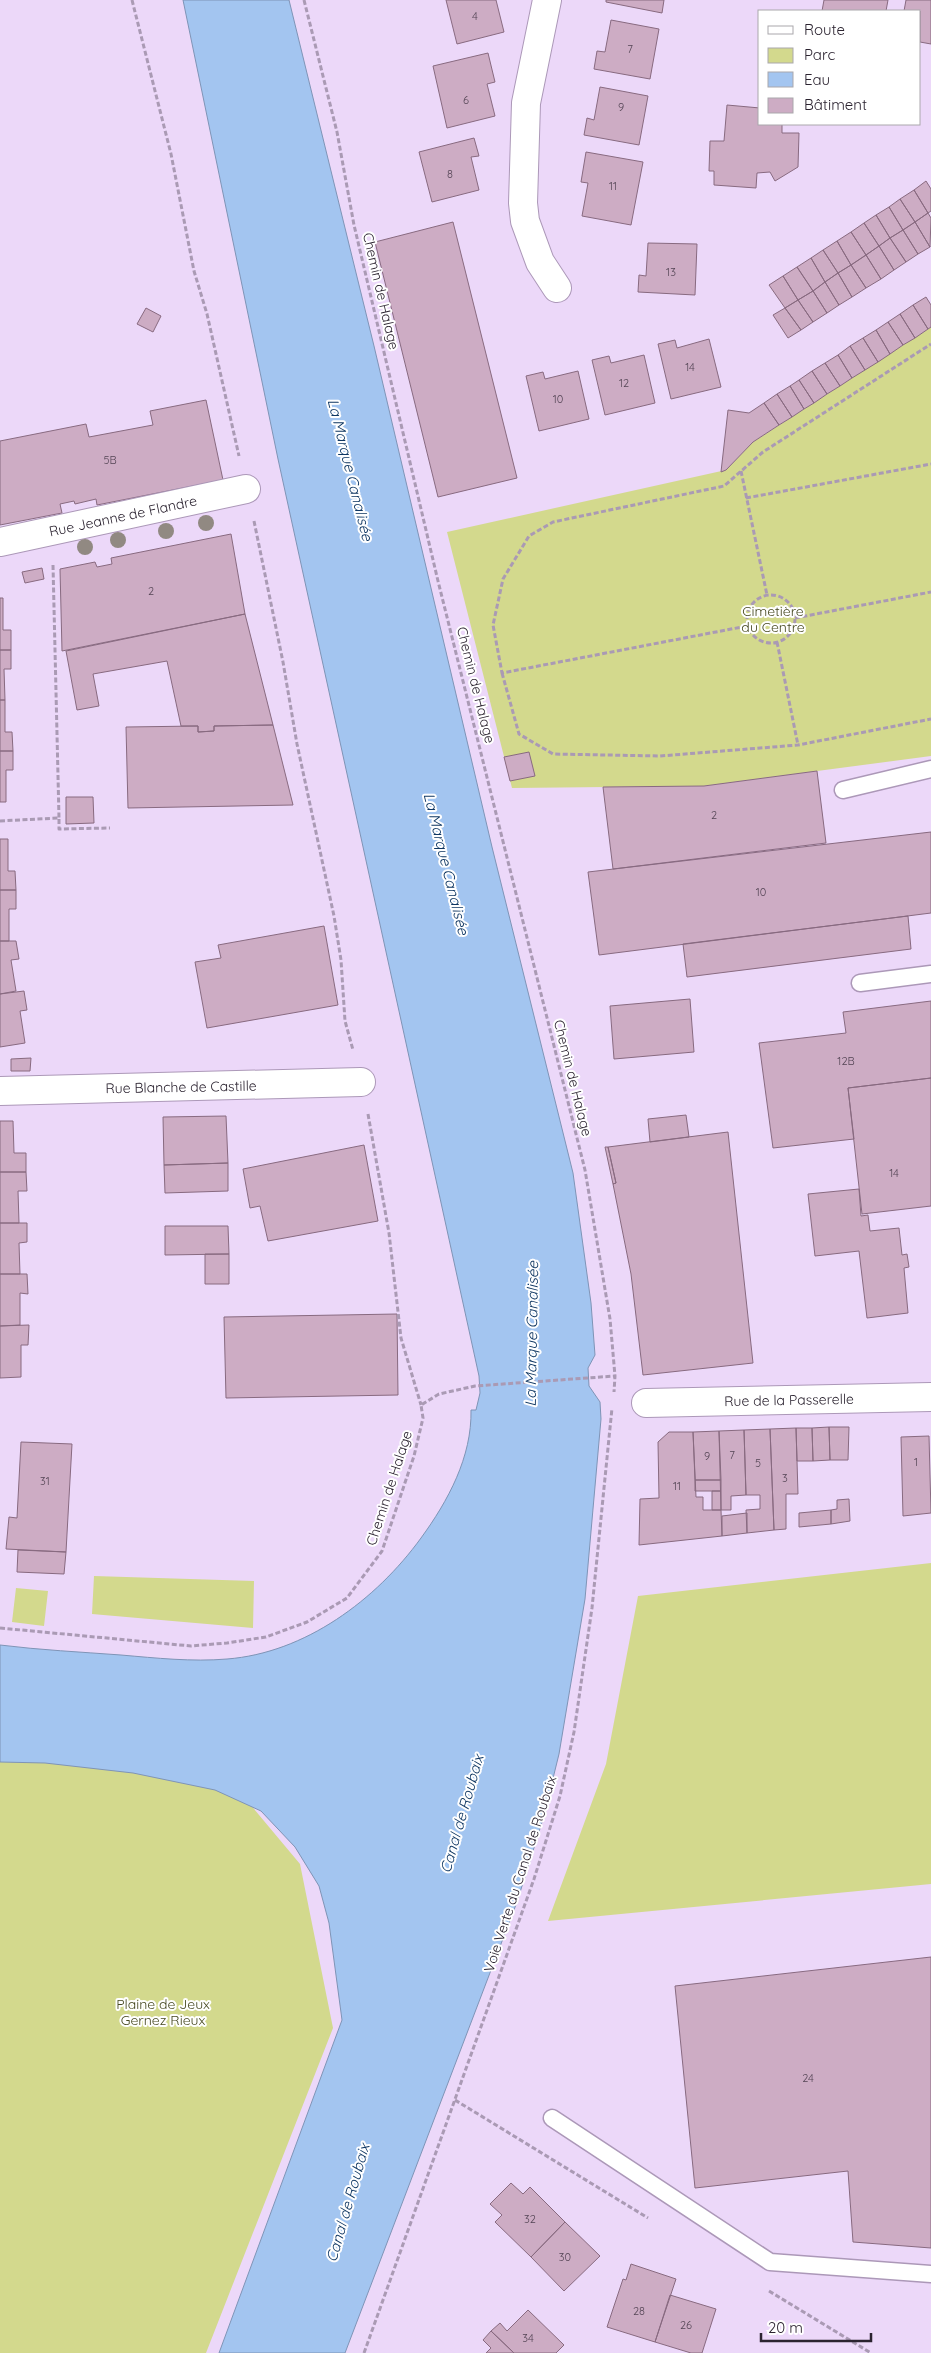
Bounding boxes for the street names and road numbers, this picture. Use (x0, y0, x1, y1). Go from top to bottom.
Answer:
street label: Chemin de Halage (359, 231, 403, 351)
street label: Rue Jeanne de Flandre (47, 492, 199, 540)
street label: Chemin de Halage (453, 625, 499, 745)
street label: Chemin de Halage (550, 1018, 596, 1138)
street label: Rue Blanche de Castille (105, 1077, 257, 1097)
street label: Rue de la Passerelle (724, 1390, 854, 1410)
street label: Chemin de Halage (362, 1428, 416, 1548)
street label: Voie Verte du Canal de Roubaix (480, 1773, 560, 1974)

